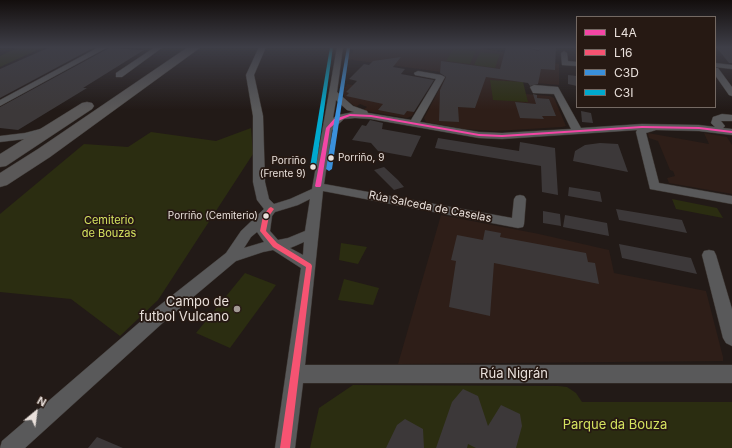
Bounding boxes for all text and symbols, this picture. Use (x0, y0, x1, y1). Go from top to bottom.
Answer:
legend (576, 16, 716, 108)
text: L4A (614, 25, 637, 40)
text: L16 (614, 45, 633, 60)
text: C3D (614, 65, 639, 80)
text: C3I (614, 85, 633, 100)
place label: Porriño, 9 (338, 152, 384, 164)
marker: Porriño, 9 (326, 153, 336, 163)
place label: Porriño (Frente 9) (260, 155, 306, 178)
marker: Porriño (Frente 9) (308, 162, 318, 172)
street label: Rúa Salceda de Caselas (367, 189, 493, 225)
place label: Porriño (Cemiterio) (168, 210, 258, 222)
marker: Porriño (Cemiterio) (261, 211, 271, 221)
park label: Cemiterio de Bouzas (82, 214, 136, 240)
place label: Campo de futbol Vulcano (140, 294, 229, 325)
marker: Campo de futbol Vulcano (232, 304, 242, 314)
street label: Rúa Nigrán (480, 366, 548, 382)
north arrow (16, 392, 56, 432)
text: N (35, 393, 49, 410)
park label: Parque da Bouza (563, 417, 667, 433)

